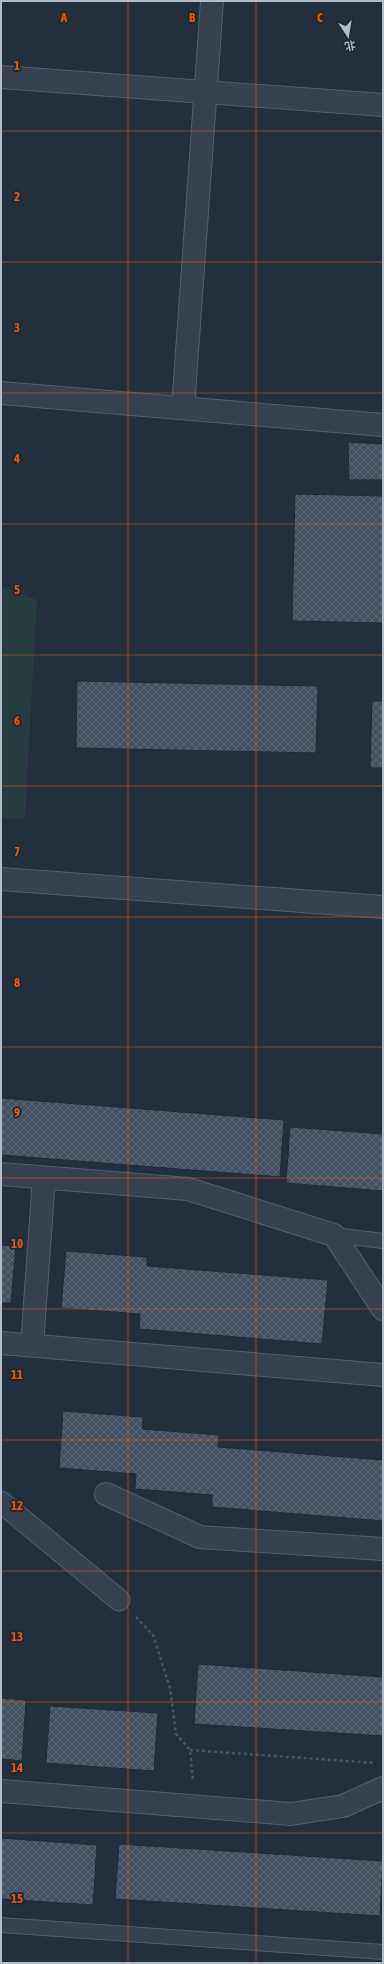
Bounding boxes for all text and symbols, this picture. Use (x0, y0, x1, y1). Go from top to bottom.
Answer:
text: A (60, 10, 68, 25)
text: B (189, 10, 196, 25)
text: C (317, 10, 323, 25)
north arrow (328, 16, 368, 56)
text: 北 (343, 39, 357, 53)
text: 1 (14, 58, 20, 73)
text: 2 (14, 189, 20, 204)
text: 3 (14, 320, 20, 335)
text: 4 (13, 451, 20, 466)
text: 5 (14, 582, 20, 597)
text: 6 (14, 713, 20, 728)
text: 7 (14, 844, 20, 859)
text: 8 (14, 975, 20, 990)
text: 9 (14, 1105, 20, 1120)
text: 10 (11, 1236, 23, 1251)
text: 11 (11, 1367, 23, 1382)
text: 12 (11, 1498, 23, 1513)
text: 13 (11, 1629, 23, 1644)
text: 14 (11, 1760, 23, 1775)
text: 15 (11, 1891, 23, 1906)

